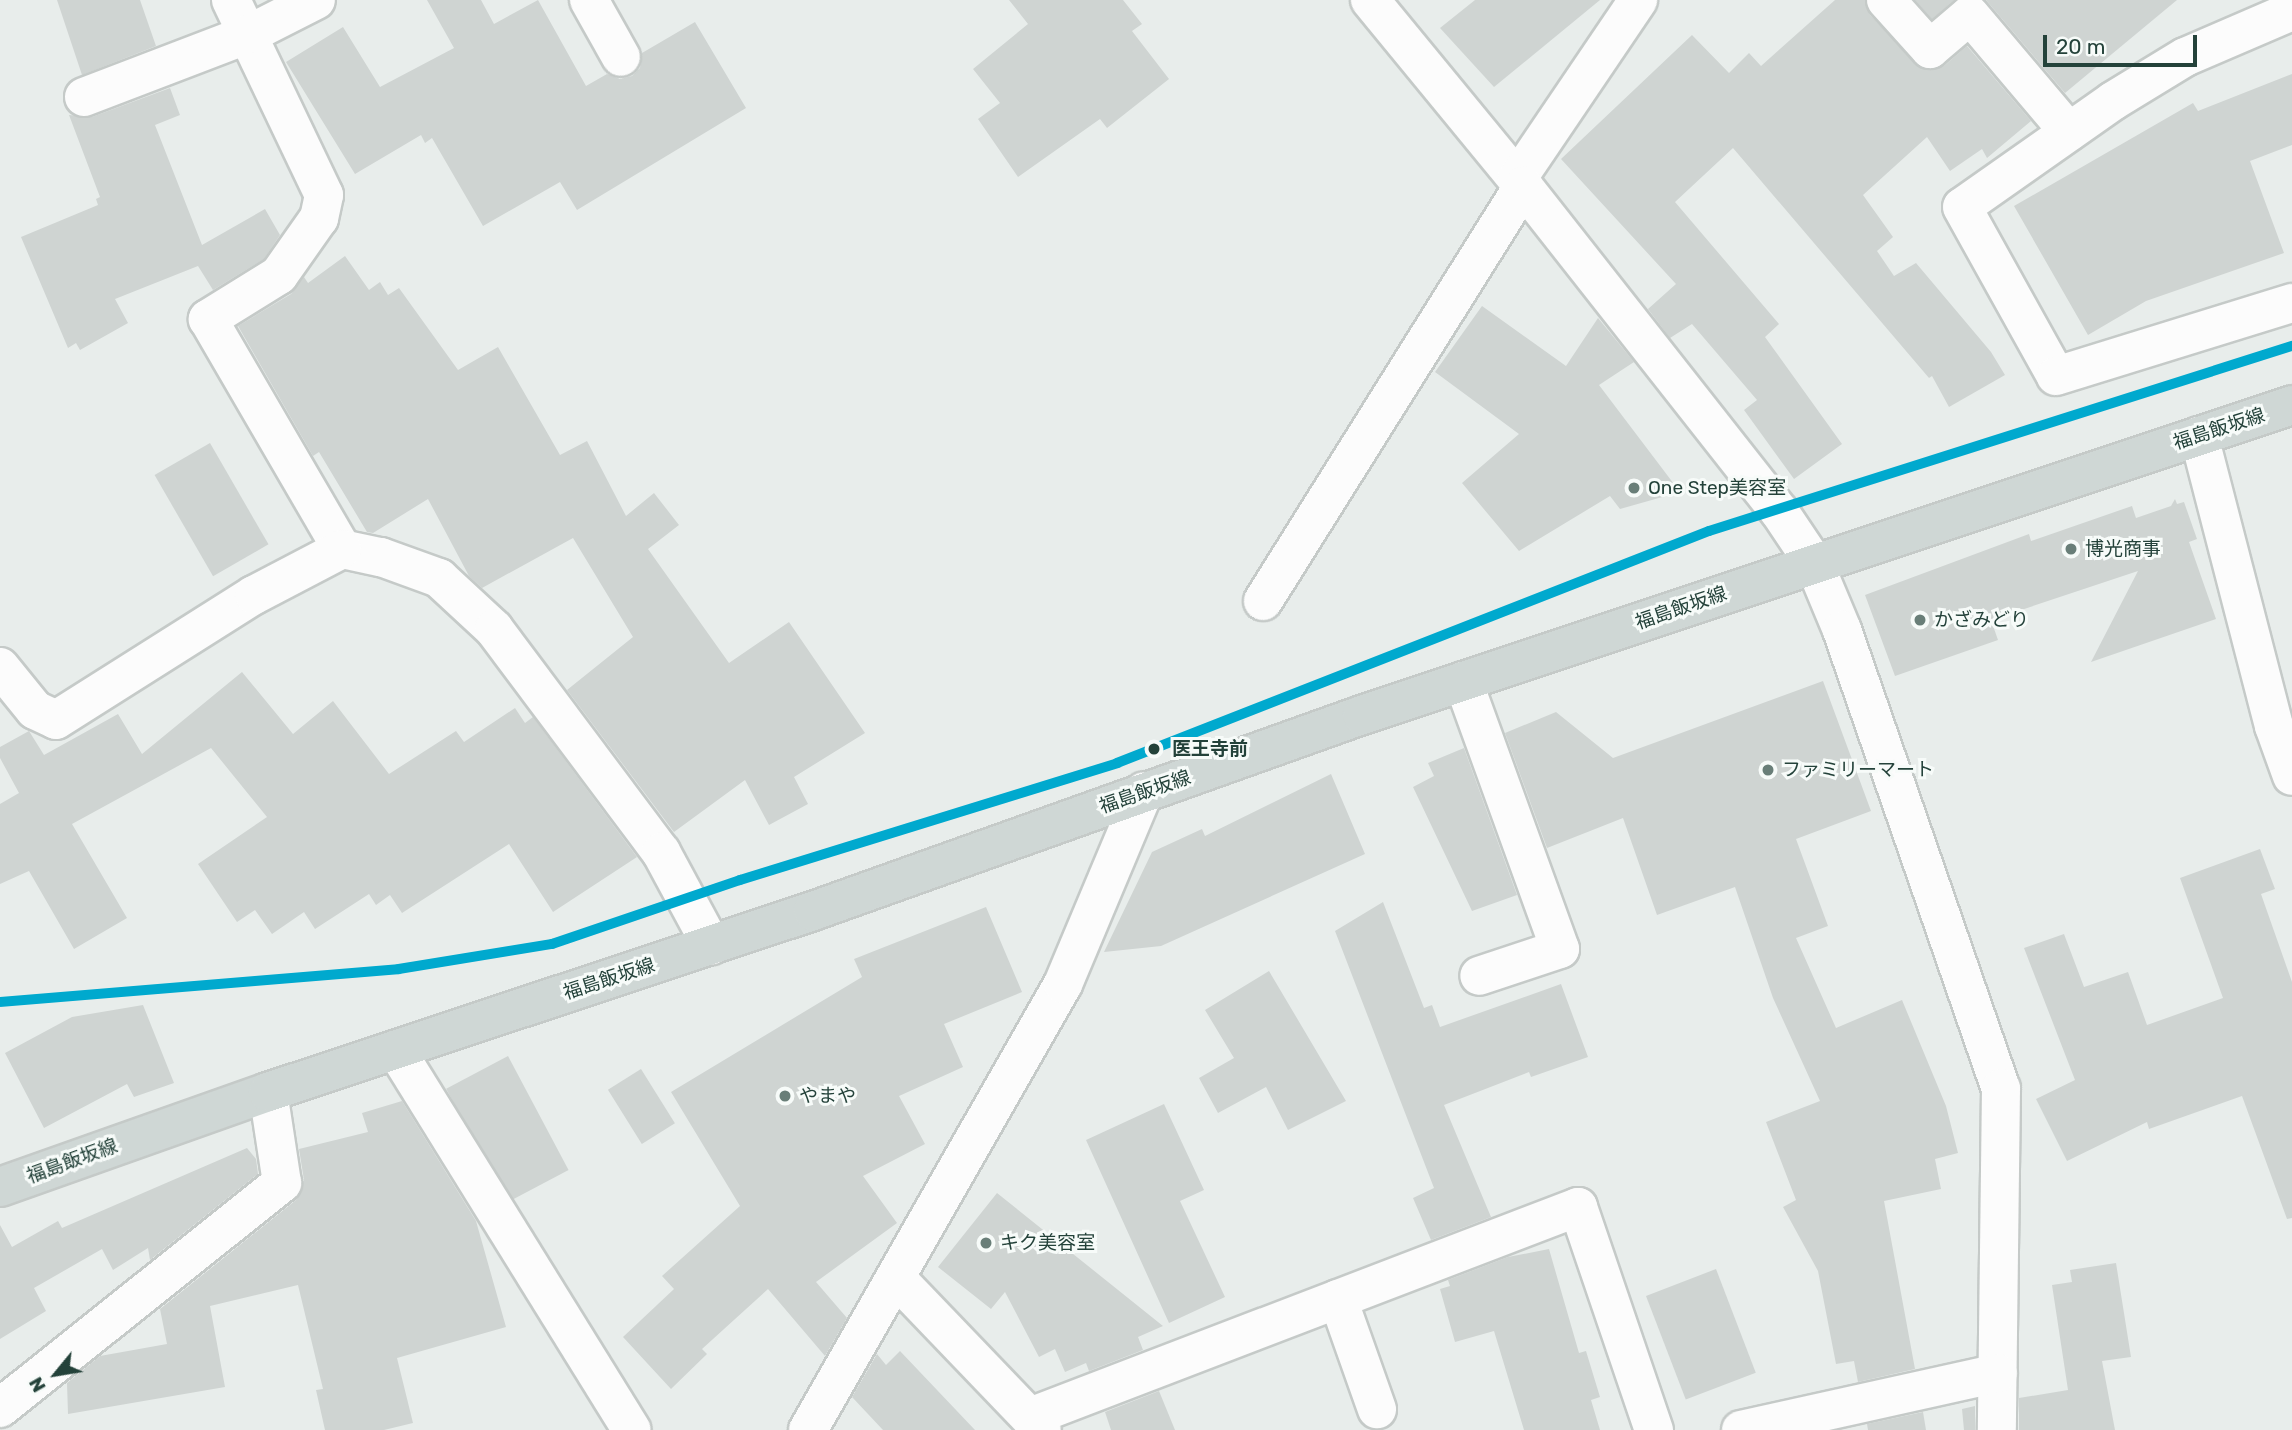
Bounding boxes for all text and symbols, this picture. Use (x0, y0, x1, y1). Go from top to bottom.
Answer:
scale bar (2047, 21, 2201, 65)
text: 20 m (2056, 34, 2105, 59)
street label: 福島飯坂線 (2170, 403, 2268, 455)
place label: One Step美容室 (1648, 477, 1786, 499)
marker: One Step美容室 (1626, 480, 1642, 496)
place label: 博光商事 (2085, 538, 2161, 560)
marker: 博光商事 (2063, 541, 2079, 557)
street label: 福島飯坂線 (1632, 582, 1730, 634)
place label: かざみどり (1934, 609, 2029, 631)
marker: かざみどり (1912, 612, 1928, 628)
marker: 医王寺前 (1143, 738, 1165, 760)
place label: 医王寺前 (1172, 738, 1248, 760)
place label: ファミリーマート (1782, 759, 1934, 781)
marker: ファミリーマート (1760, 762, 1776, 778)
street label: 福島飯坂線 (1096, 766, 1194, 818)
street label: 福島飯坂線 (560, 953, 658, 1005)
place label: やまや (799, 1085, 856, 1107)
marker: やまや (777, 1088, 793, 1104)
street label: 福島飯坂線 (23, 1134, 121, 1188)
place label: キク美容室 (1000, 1232, 1095, 1254)
marker: キク美容室 (978, 1235, 994, 1251)
north arrow (21, 1339, 91, 1409)
text: N (24, 1373, 51, 1396)

